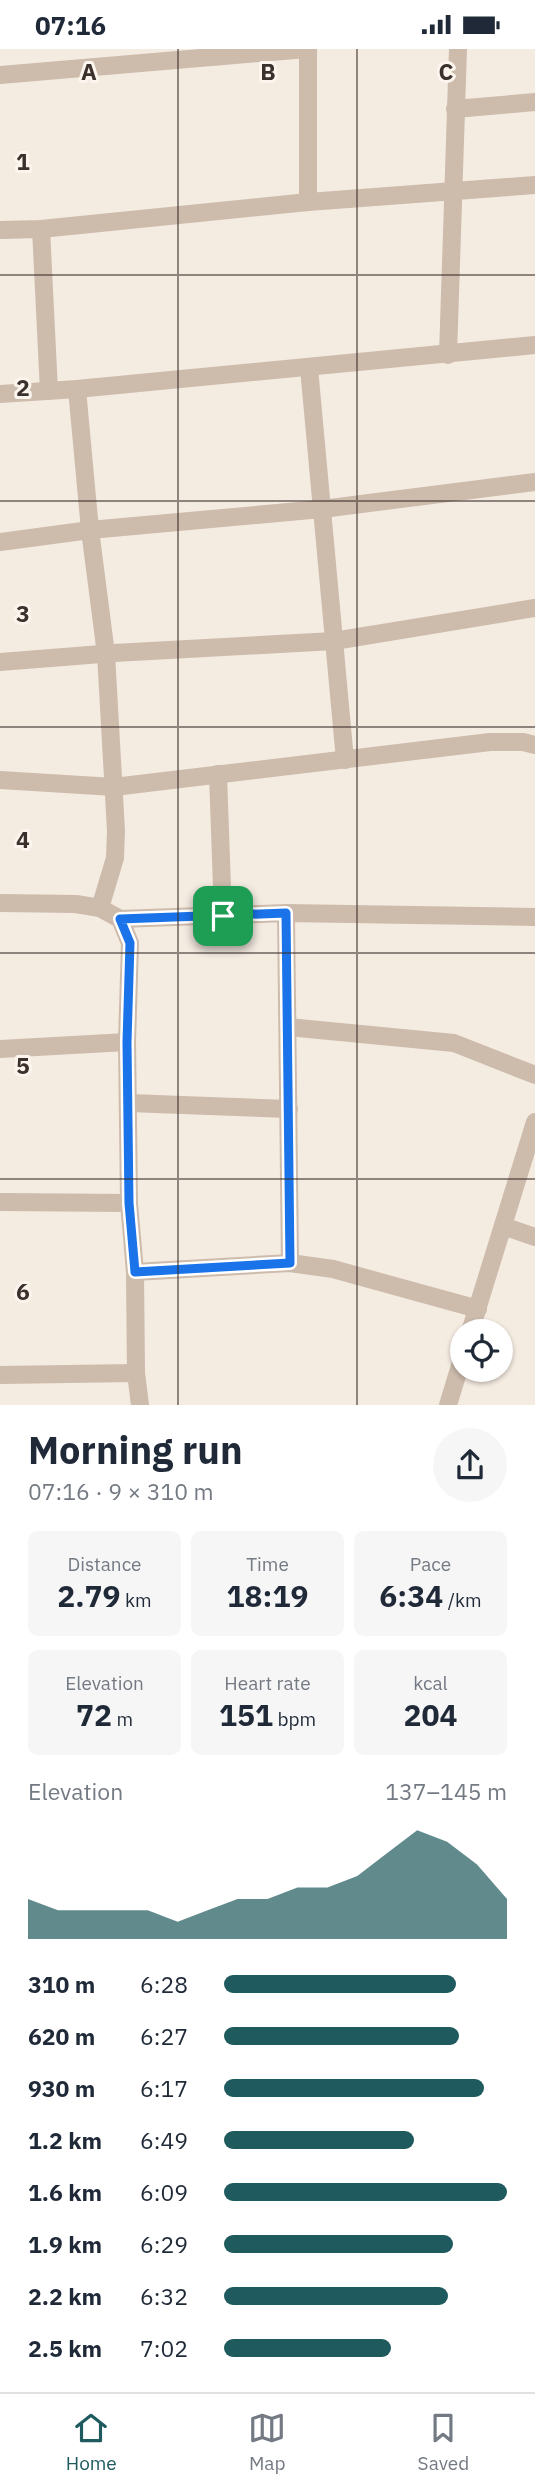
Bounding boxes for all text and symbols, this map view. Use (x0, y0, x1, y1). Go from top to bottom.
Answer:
text: 07:16 (35, 8, 106, 42)
text: A (81, 56, 97, 86)
text: B (260, 56, 276, 86)
text: C (439, 56, 454, 86)
text: 1 (16, 146, 30, 176)
text: 2 (16, 372, 30, 402)
text: 3 (16, 598, 30, 628)
text: 4 (16, 824, 30, 854)
pin (193, 886, 253, 946)
icon: arrive (204, 897, 242, 935)
text: 5 (16, 1050, 30, 1080)
text: 6 (16, 1276, 30, 1306)
map controls (450, 1319, 513, 1382)
button: locate (450, 1319, 513, 1382)
text: Morning run (28, 1425, 243, 1474)
button: share (433, 1428, 507, 1502)
text: 07:16 · 9 × 310 m (28, 1476, 214, 1506)
text: Distance (67, 1552, 142, 1576)
text: Time (246, 1552, 289, 1576)
text: Pace (410, 1552, 451, 1576)
text: 2.79 (57, 1576, 121, 1615)
text: 18:19 (227, 1576, 308, 1615)
text: 6:34 (379, 1576, 443, 1615)
text: km (121, 1588, 152, 1612)
text: /km (443, 1588, 482, 1612)
text: Elevation (65, 1671, 144, 1695)
text: Heart rate (224, 1671, 311, 1695)
text: kcal (413, 1671, 448, 1695)
text: 72 (76, 1695, 112, 1734)
text: 151 (219, 1695, 273, 1734)
text: 204 (404, 1695, 458, 1734)
text: m (112, 1707, 133, 1731)
text: bpm (273, 1707, 316, 1731)
text: Elevation (28, 1776, 123, 1806)
text: 137–145 m (385, 1776, 507, 1806)
text: 310 m (28, 1969, 95, 1999)
text: 6:28 (140, 1969, 188, 1999)
text: 620 m (28, 2021, 95, 2051)
text: 6:27 (140, 2021, 188, 2051)
text: 930 m (28, 2073, 95, 2103)
text: 6:17 (140, 2073, 188, 2103)
text: 1.2 km (28, 2125, 102, 2155)
text: 6:49 (140, 2125, 188, 2155)
text: 1.6 km (28, 2177, 102, 2207)
text: 6:09 (140, 2177, 188, 2207)
text: 1.9 km (28, 2229, 102, 2259)
text: 6:29 (140, 2229, 188, 2259)
text: 2.2 km (28, 2281, 102, 2311)
text: 6:32 (140, 2281, 188, 2311)
text: 2.5 km (28, 2333, 102, 2363)
text: 7:02 (140, 2333, 188, 2363)
tab: Home (66, 2409, 117, 2475)
tab: Map (248, 2409, 286, 2475)
tab: Saved (418, 2409, 469, 2475)

